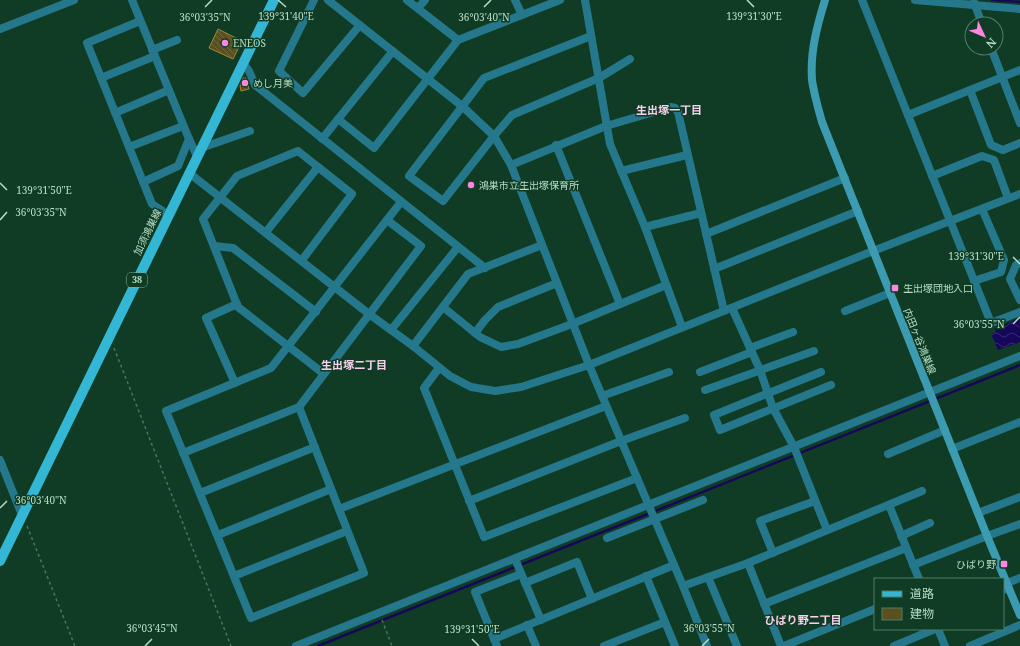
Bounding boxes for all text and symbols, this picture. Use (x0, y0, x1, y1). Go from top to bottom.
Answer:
text: 139°31'40"E (258, 9, 314, 23)
text: 139°31'30"E (726, 9, 782, 23)
text: 36°03'35"N (179, 10, 231, 24)
text: 36°03'40"N (458, 10, 510, 24)
north arrow (964, 16, 1004, 56)
text: N (983, 35, 1000, 52)
place label: ENEOS (233, 36, 266, 50)
marker: ENEOS (220, 38, 230, 48)
place label: めし月美 (253, 76, 293, 90)
marker: めし月美 (240, 78, 250, 88)
district label: 生出塚一丁目 (636, 102, 702, 117)
place label: 鴻巣市立生出塚保育所 (479, 178, 579, 192)
marker: 鴻巣市立生出塚保育所 (466, 180, 476, 190)
text: 139°31'50"E (16, 183, 72, 197)
text: 36°03'35"N (15, 205, 67, 219)
street label: 加須鴻巣線 (130, 206, 164, 258)
text: 139°31'30"E (948, 249, 1004, 263)
road number: 38 (127, 273, 147, 287)
place label: 生出塚団地入口 (903, 281, 973, 295)
marker: 生出塚団地入口 (890, 283, 900, 293)
street label: 内田ヶ谷鴻巣線 (900, 306, 940, 376)
text: 36°03'55"N (953, 317, 1005, 331)
district label: 生出塚二丁目 (321, 357, 387, 372)
text: 36°03'40"N (15, 493, 67, 507)
place label: ひばり野 (956, 557, 996, 571)
marker: ひばり野 (999, 559, 1009, 569)
legend (874, 578, 1004, 630)
text: 道路 (910, 585, 934, 602)
text: 建物 (910, 605, 934, 622)
district label: ひばり野二丁目 (765, 612, 842, 627)
text: 36°03'45"N (126, 621, 178, 635)
text: 36°03'55"N (683, 621, 735, 635)
text: 139°31'50"E (444, 622, 500, 636)

